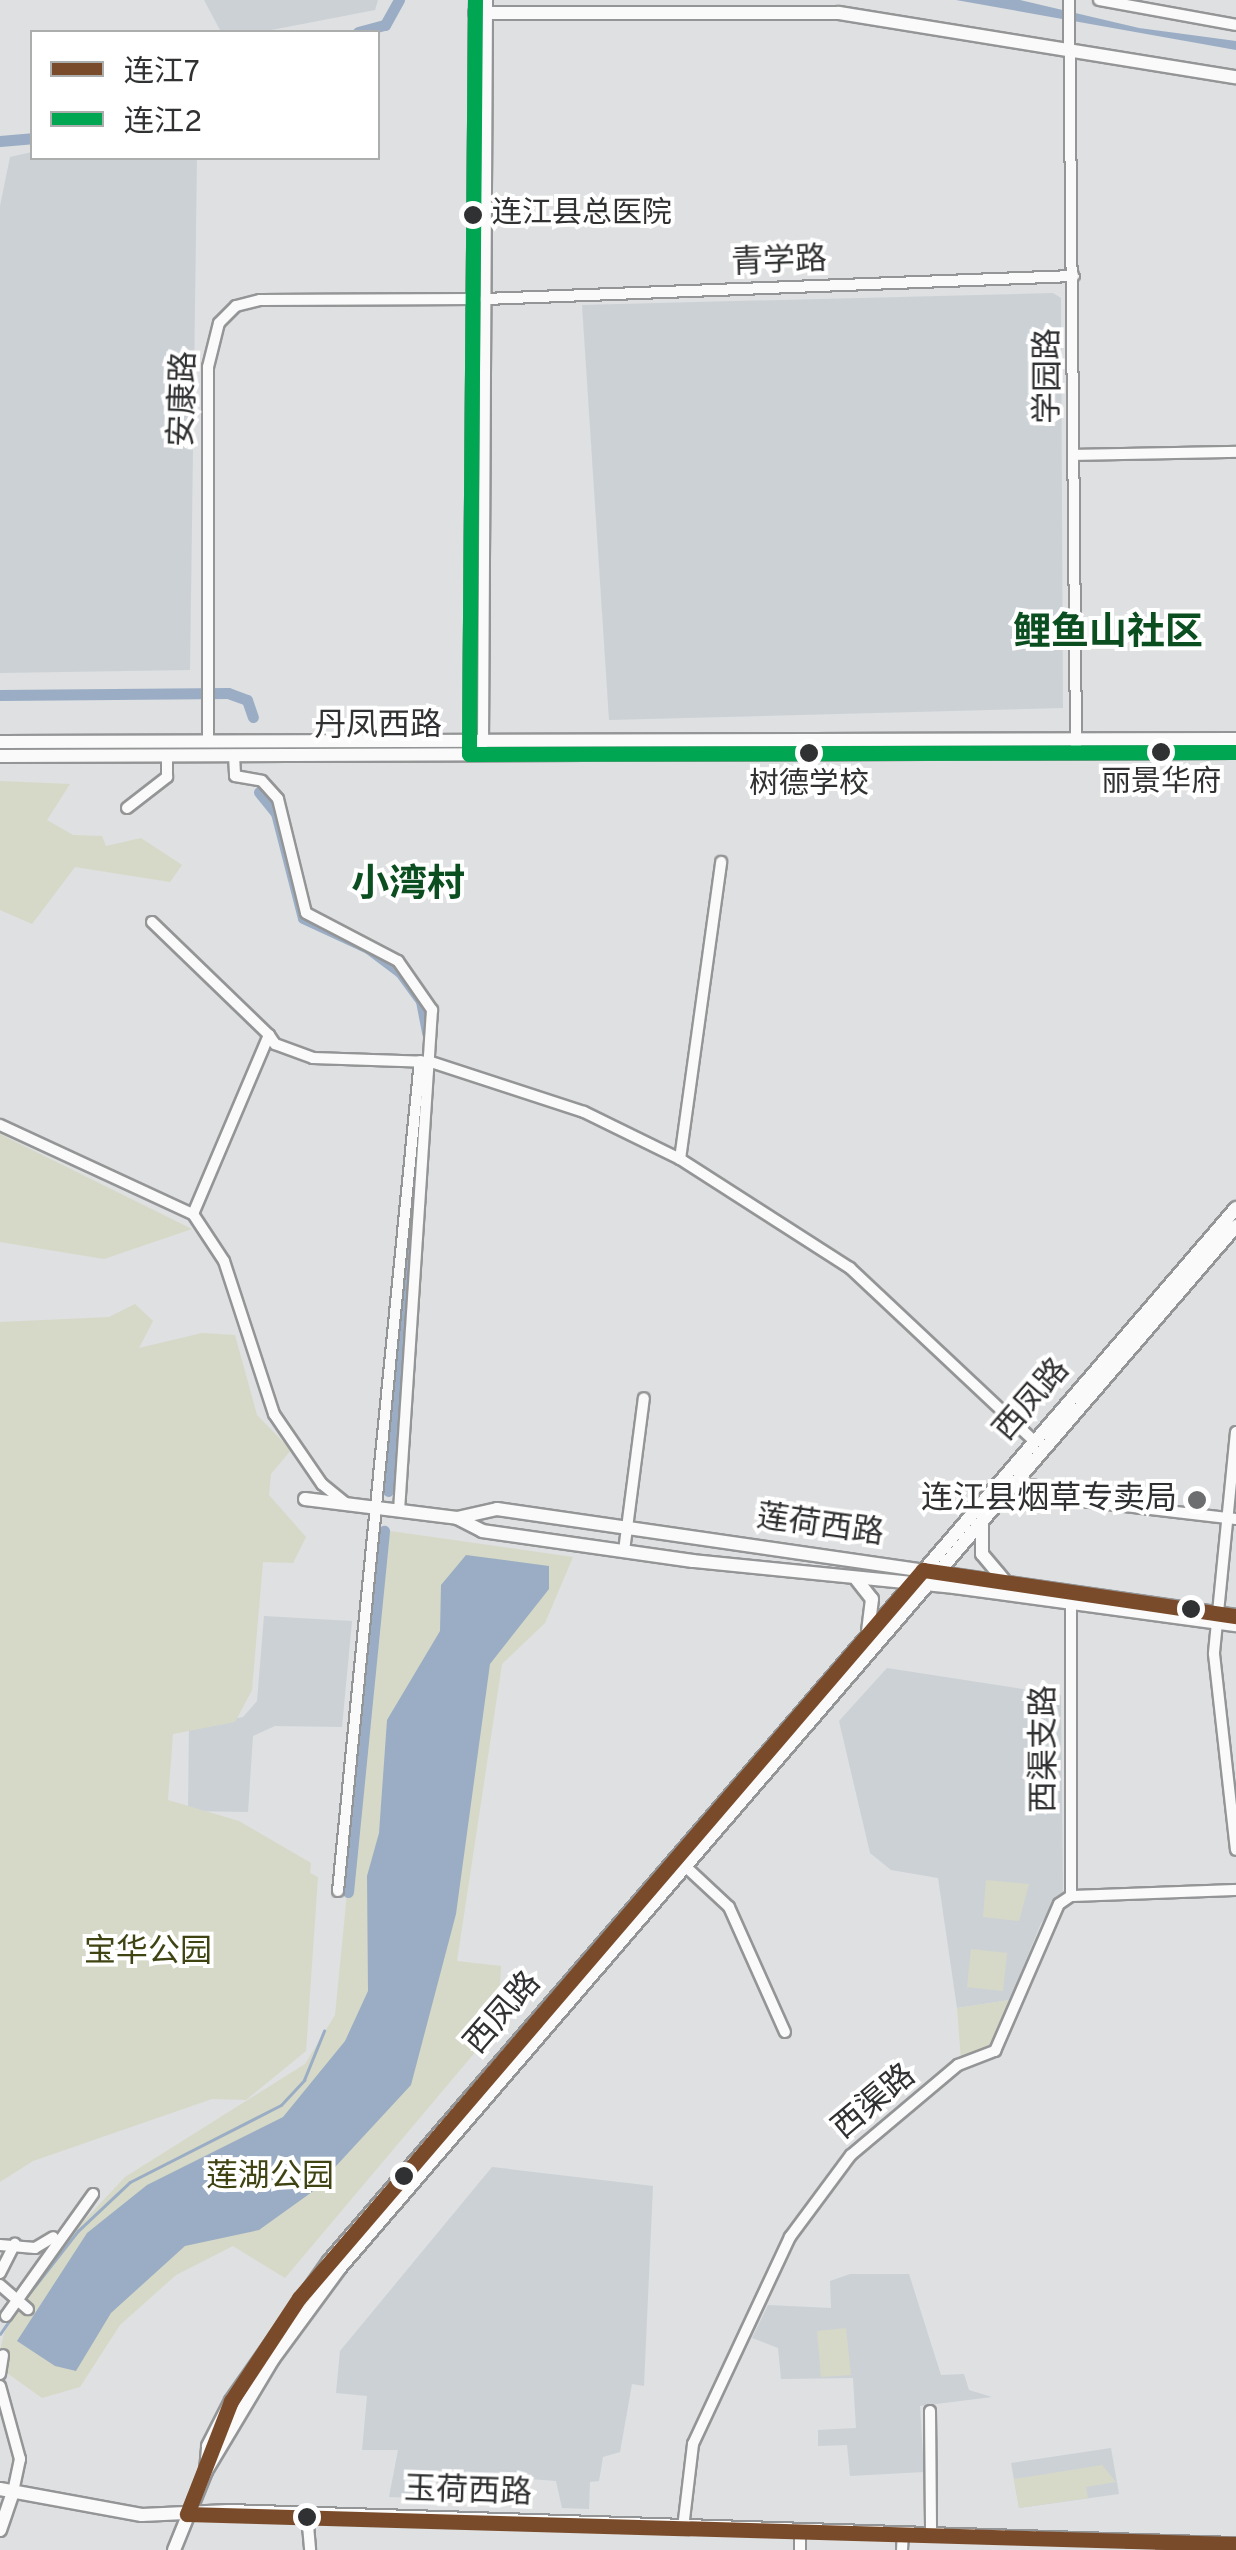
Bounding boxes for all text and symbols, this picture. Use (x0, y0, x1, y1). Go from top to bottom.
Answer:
legend (30, 30, 380, 160)
text: 连江7 (124, 55, 200, 92)
text: 连江2 (124, 105, 202, 142)
place label: 连江县总医院 (492, 197, 672, 233)
marker: 连江县总医院 (463, 205, 483, 225)
street label: 青学路 (730, 242, 828, 284)
street label: 学园路 (1031, 328, 1069, 424)
street label: 安康路 (164, 350, 206, 448)
district label: 鲤鱼山社区 (1013, 612, 1203, 658)
street label: 丹凤西路 (314, 708, 442, 746)
marker: 丽景华府 (1151, 742, 1171, 762)
marker: 树德学校 (799, 743, 819, 763)
place label: 丽景华府 (1101, 766, 1221, 802)
place label: 树德学校 (749, 768, 869, 804)
district label: 小湾村 (351, 864, 465, 910)
street label: 西凤路 (987, 1352, 1079, 1450)
place label: 连江县烟草专卖局 (921, 1481, 1177, 1519)
marker: 连江县烟草专卖局 (1186, 1489, 1208, 1511)
street label: 莲荷西路 (754, 1499, 886, 1555)
unlabelled marker (1181, 1599, 1201, 1619)
street label: 西渠支路 (1027, 1685, 1065, 1813)
park label: 宝华公园 (84, 1934, 212, 1972)
street label: 西凤路 (458, 1965, 550, 2063)
street label: 西渠路 (826, 2057, 924, 2149)
park label: 莲湖公园 (206, 2159, 334, 2197)
unlabelled marker (394, 2166, 414, 2186)
street label: 玉荷西路 (403, 2472, 533, 2514)
unlabelled marker (297, 2507, 317, 2527)

